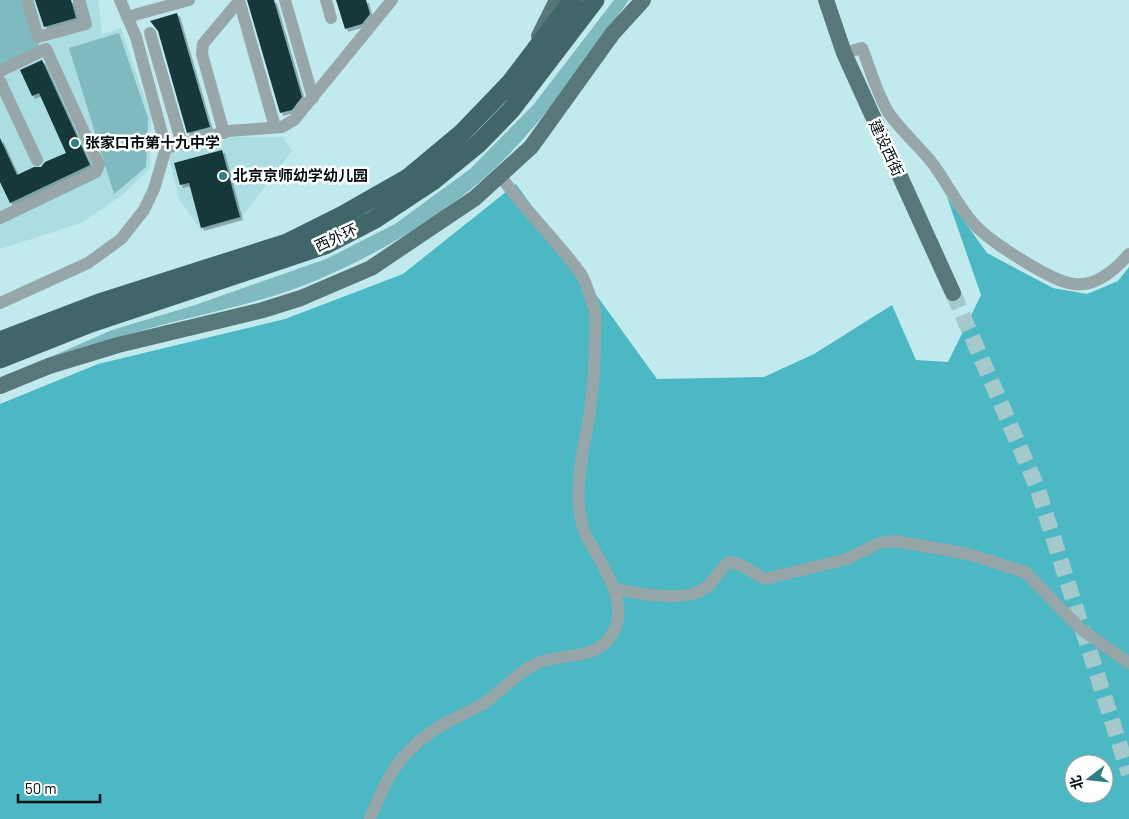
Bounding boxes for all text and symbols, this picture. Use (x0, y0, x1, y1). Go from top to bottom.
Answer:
street label: 建设西街 (866, 117, 908, 179)
place label: 张家口市第十九中学 (85, 133, 220, 151)
marker: 张家口市第十九中学 (69, 137, 81, 149)
place label: 北京京师幼学幼儿园 (233, 166, 368, 184)
marker: 北京京师幼学幼儿园 (217, 170, 229, 182)
street label: 西外环 (311, 219, 360, 255)
north arrow (1064, 754, 1114, 804)
scale bar (18, 772, 100, 804)
text: 北 (1066, 774, 1086, 792)
text: 50 m (25, 779, 57, 797)

